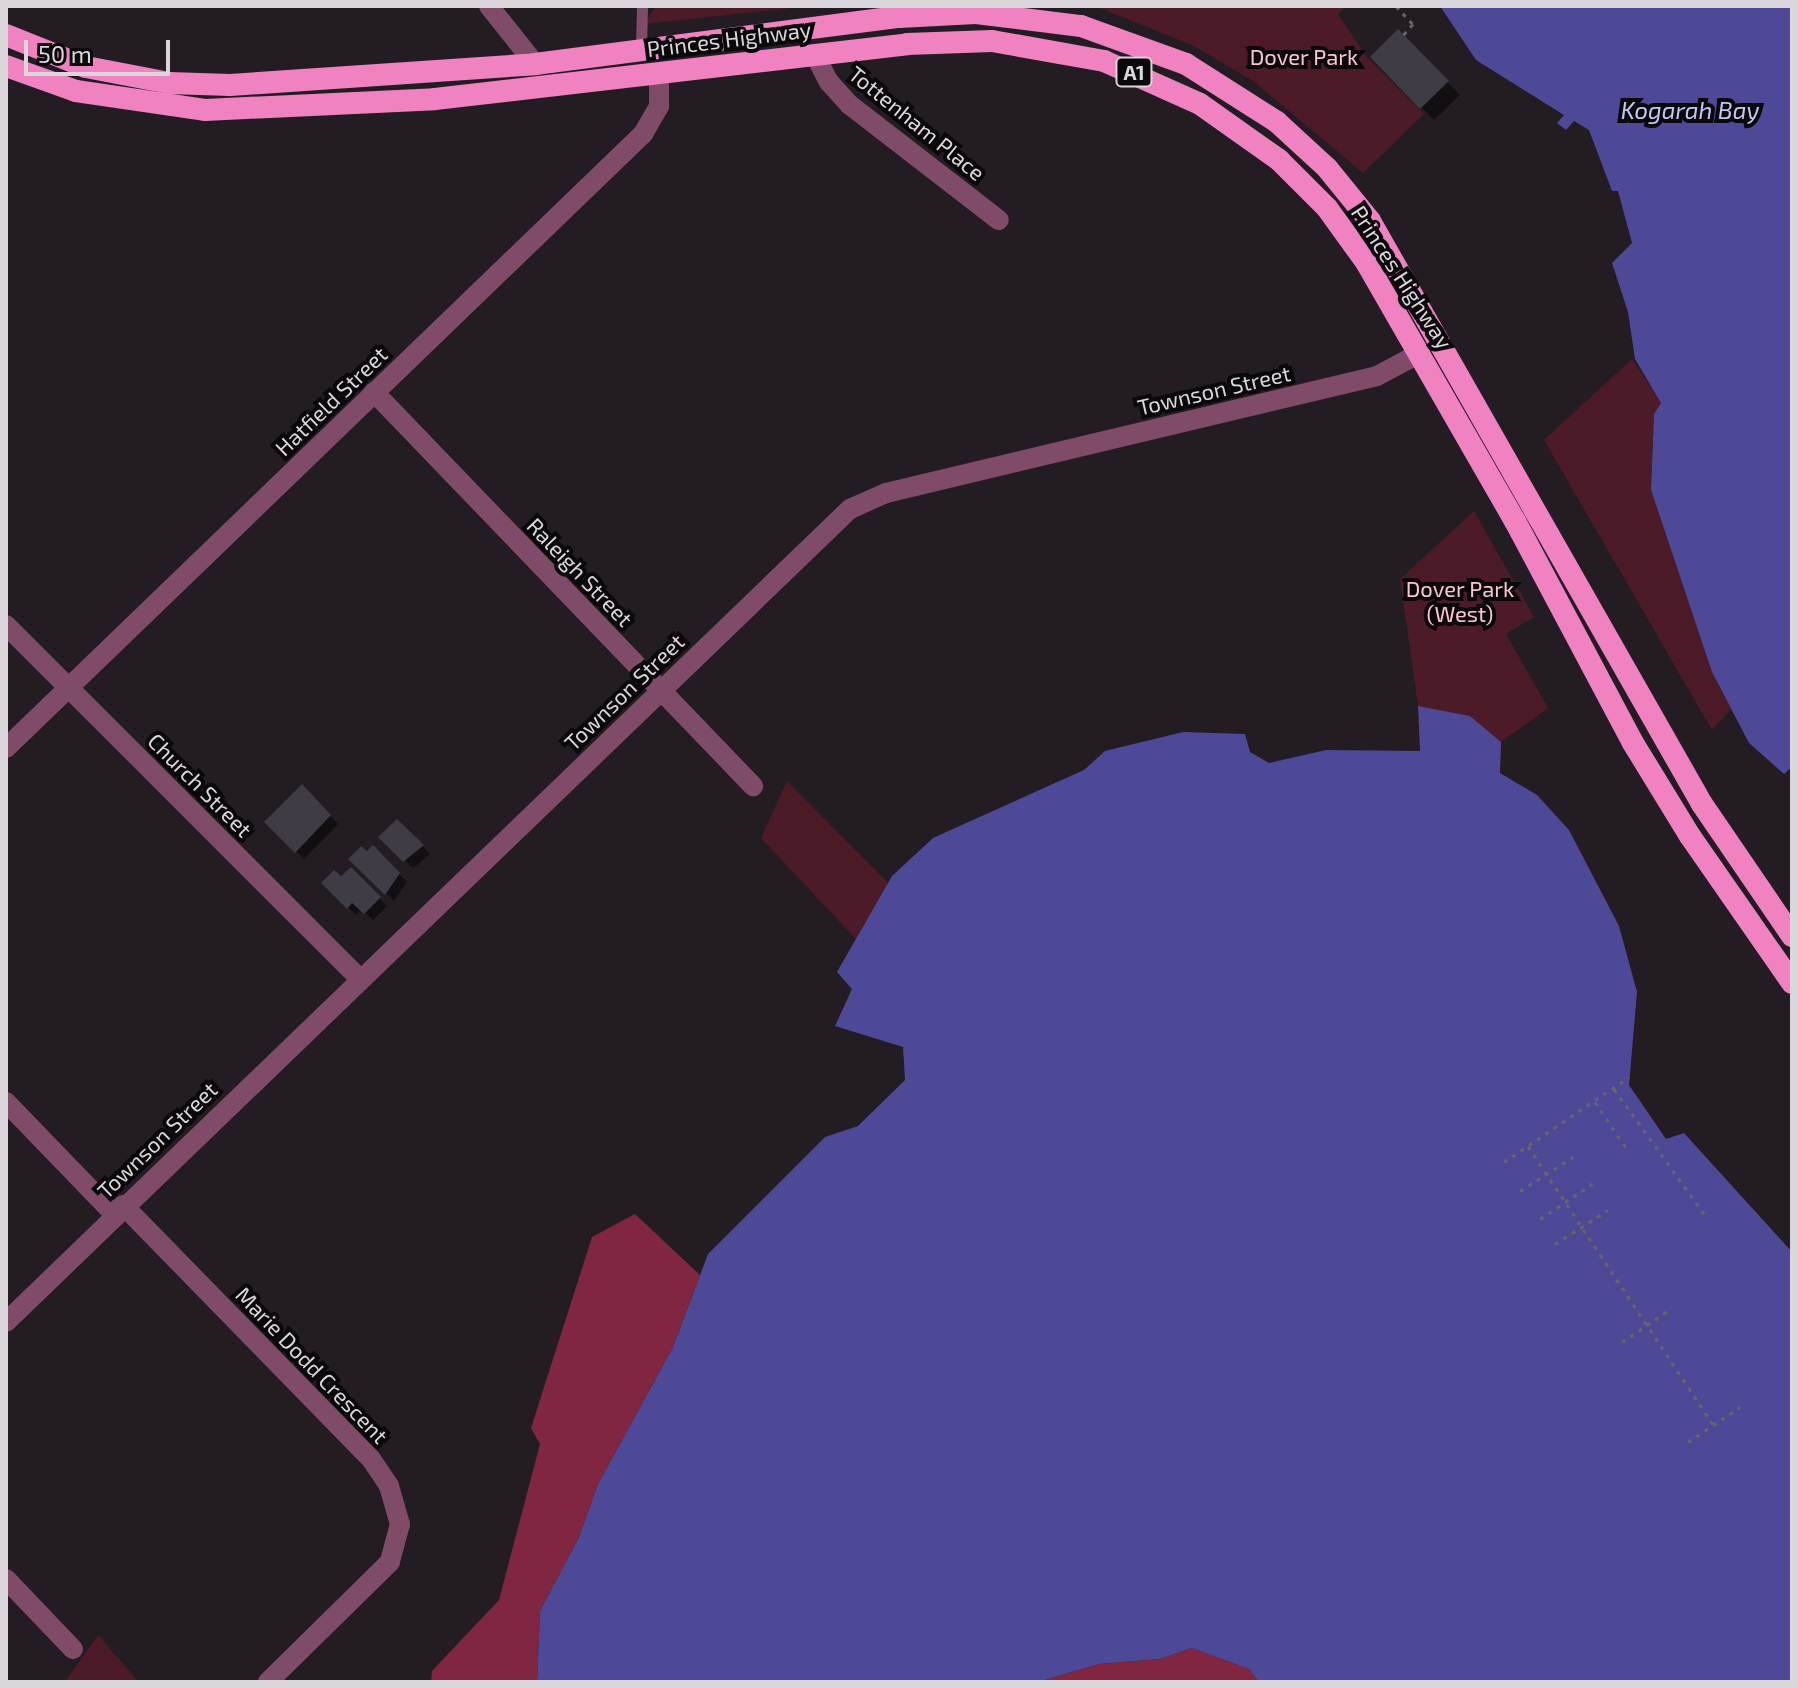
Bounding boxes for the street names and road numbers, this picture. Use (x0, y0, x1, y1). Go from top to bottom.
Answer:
street label: Princes Highway (645, 16, 813, 62)
road number: A1 (1114, 56, 1154, 88)
street label: Tottenham Place (844, 60, 990, 186)
street label: Princes Highway (1346, 200, 1458, 354)
street label: Hatfield Street (270, 341, 392, 461)
street label: Townson Street (1135, 360, 1293, 420)
street label: Raleigh Street (522, 512, 638, 632)
street label: Townson Street (559, 628, 689, 756)
street label: Church Street (143, 728, 257, 842)
street label: Townson Street (92, 1076, 222, 1204)
street label: Marie Dodd Crescent (231, 1281, 393, 1449)

